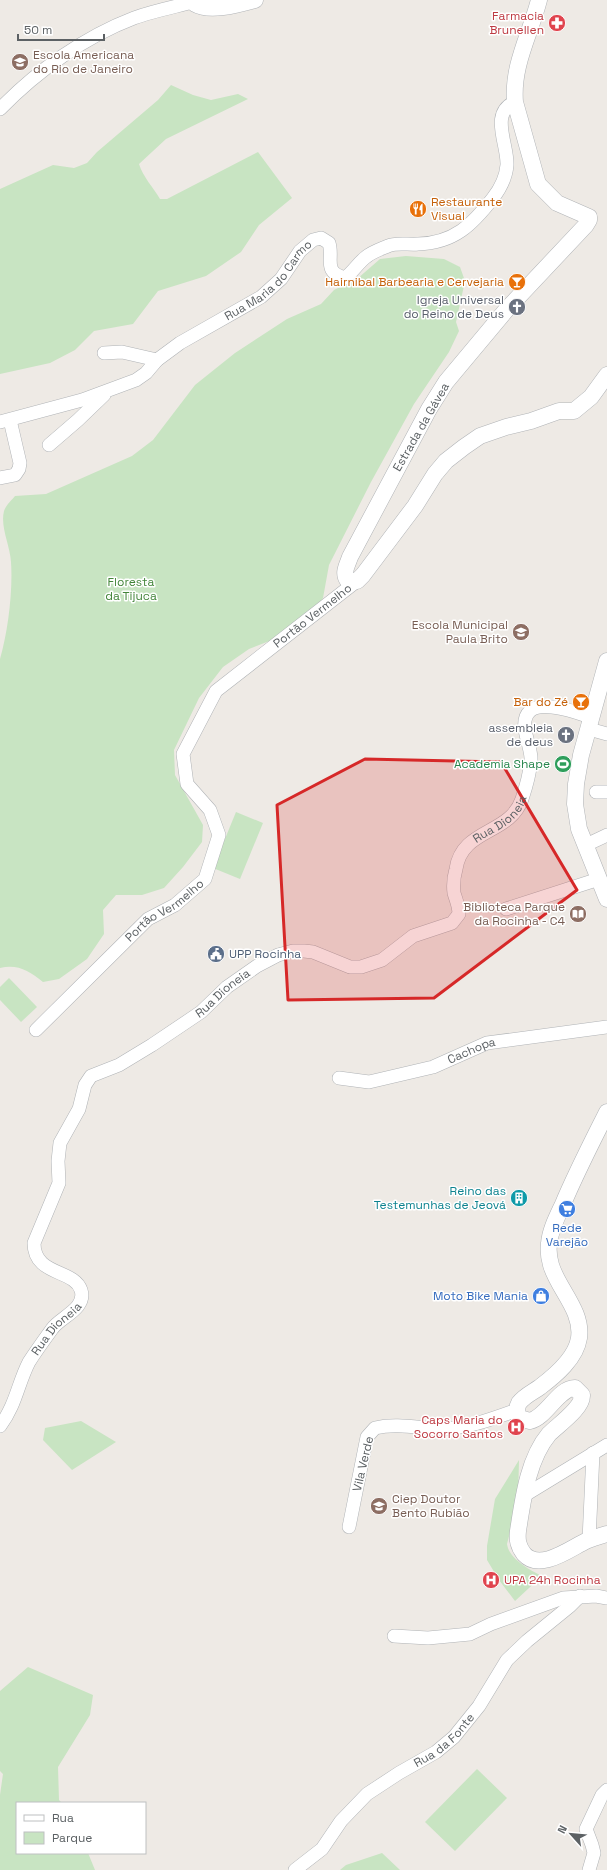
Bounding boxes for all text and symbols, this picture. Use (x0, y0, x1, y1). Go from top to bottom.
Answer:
place label: Farmacia Brunellen (489, 8, 544, 38)
pharmacy icon: Farmacia Brunellen (547, 13, 567, 33)
scale bar (18, 16, 104, 42)
text: 50 m (24, 22, 52, 38)
place label: Escola Americana do Rio de Janeiro (33, 47, 134, 77)
school or university icon: Escola Americana do Rio de Janeiro (10, 52, 30, 72)
place label: Restaurante Visual (431, 194, 502, 224)
restaurant icon: Restaurante Visual (408, 199, 428, 219)
street label: Rua Maria do Carmo (221, 236, 315, 324)
bar icon: Hairnibal Barbearia e Cervejaria (507, 272, 527, 292)
place label: Hairnibal Barbearia e Cervejaria (325, 274, 504, 290)
place label: Igreja Universal do Reino de Deus (404, 292, 504, 322)
church icon: Igreja Universal do Reino de Deus (507, 297, 527, 317)
street label: Estrada da Gávea (389, 380, 453, 474)
park label: Floresta da Tijuca (105, 574, 157, 604)
street label: Portão Vermelho (270, 580, 355, 651)
place label: Escola Municipal Paula Brito (412, 617, 508, 647)
school or university icon: Escola Municipal Paula Brito (511, 622, 531, 642)
bar icon: Bar do Zé (571, 692, 591, 712)
place label: Bar do Zé (513, 694, 568, 710)
place label: assembleia de deus (488, 720, 553, 750)
church icon: assembleia de deus (556, 725, 576, 745)
sports icon: Academia Shape (553, 754, 573, 774)
place label: Academia Shape (454, 756, 550, 772)
street label: Rua Dioneia (470, 793, 531, 847)
street label: Portão Vermelho (121, 876, 207, 945)
place label: Biblioteca Parque da Rocinha - C4 (463, 899, 565, 929)
library icon: Biblioteca Parque da Rocinha - C4 (568, 904, 588, 924)
public building icon: UPP Rocinha (206, 944, 226, 964)
place label: UPP Rocinha (229, 946, 301, 962)
street label: Rua Dioneia (192, 965, 253, 1022)
street label: Cachopa (445, 1034, 497, 1068)
place label: Reino das Testemunhas de Jeová (374, 1183, 506, 1213)
building icon: Reino das Testemunhas de Jeová (509, 1188, 529, 1208)
supermarket icon: Rede Varejão (557, 1199, 577, 1219)
place label: Rede Varejão (546, 1220, 588, 1250)
shop icon: Moto Bike Mania (531, 1286, 551, 1306)
place label: Moto Bike Mania (433, 1288, 528, 1304)
street label: Rua Dioneia (28, 1299, 86, 1358)
place label: Caps Maria do Socorro Santos (414, 1412, 503, 1442)
hospital icon: Caps Maria do Socorro Santos (506, 1417, 526, 1437)
street label: Vila Verde (349, 1435, 377, 1493)
place label: Ciep Doutor Bento Rubião (392, 1491, 470, 1521)
school or university icon: Ciep Doutor Bento Rubião (369, 1496, 389, 1516)
hospital icon: UPA 24h Rocinha (481, 1570, 501, 1590)
place label: UPA 24h Rocinha (504, 1572, 601, 1588)
street label: Rua da Fonte (411, 1710, 478, 1771)
legend (16, 1802, 146, 1854)
text: Rua (52, 1810, 74, 1826)
north arrow (551, 1814, 591, 1854)
text: N (554, 1823, 570, 1836)
text: Parque (52, 1830, 92, 1846)

